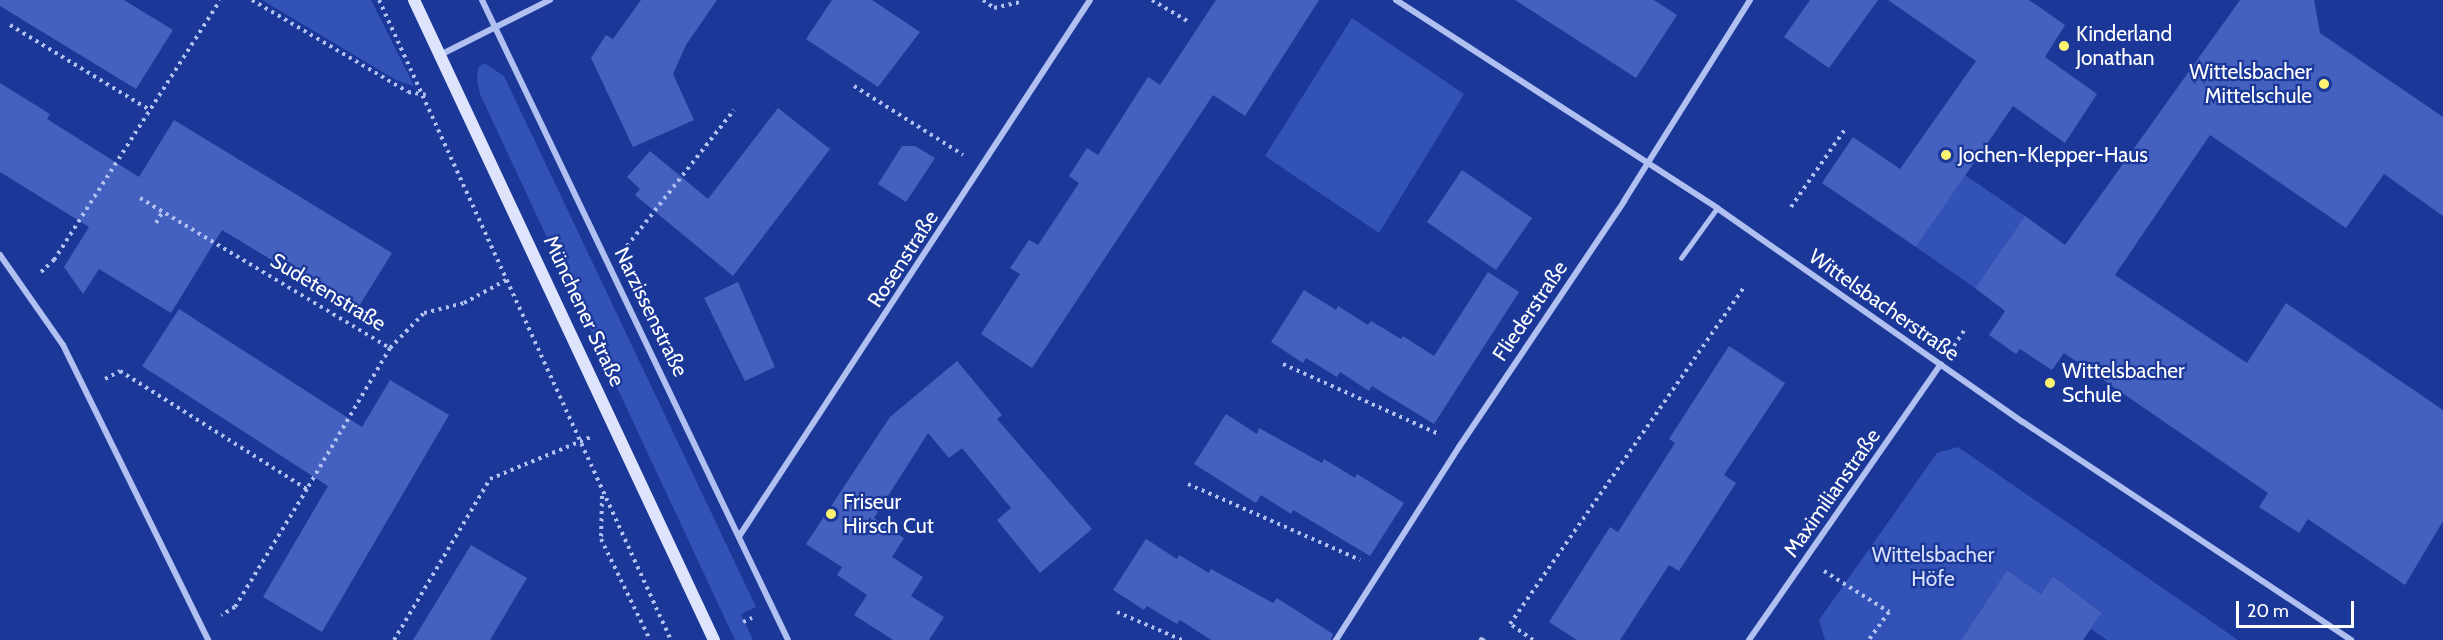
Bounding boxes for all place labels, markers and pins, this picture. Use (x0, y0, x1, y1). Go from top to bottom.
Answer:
place label: Kinderland Jonathan (2076, 21, 2172, 71)
marker: Kinderland Jonathan (2057, 39, 2071, 53)
place label: Wittelsbacher Mittelschule (2189, 59, 2312, 109)
marker: Wittelsbacher Mittelschule (2317, 77, 2331, 91)
place label: Jochen-Klepper-Haus (1958, 142, 2148, 168)
marker: Jochen-Klepper-Haus (1939, 148, 1953, 162)
place label: Wittelsbacher Schule (2062, 358, 2185, 408)
marker: Wittelsbacher Schule (2043, 376, 2057, 390)
place label: Friseur Hirsch Cut (843, 489, 934, 539)
marker: Friseur Hirsch Cut (824, 507, 838, 521)

